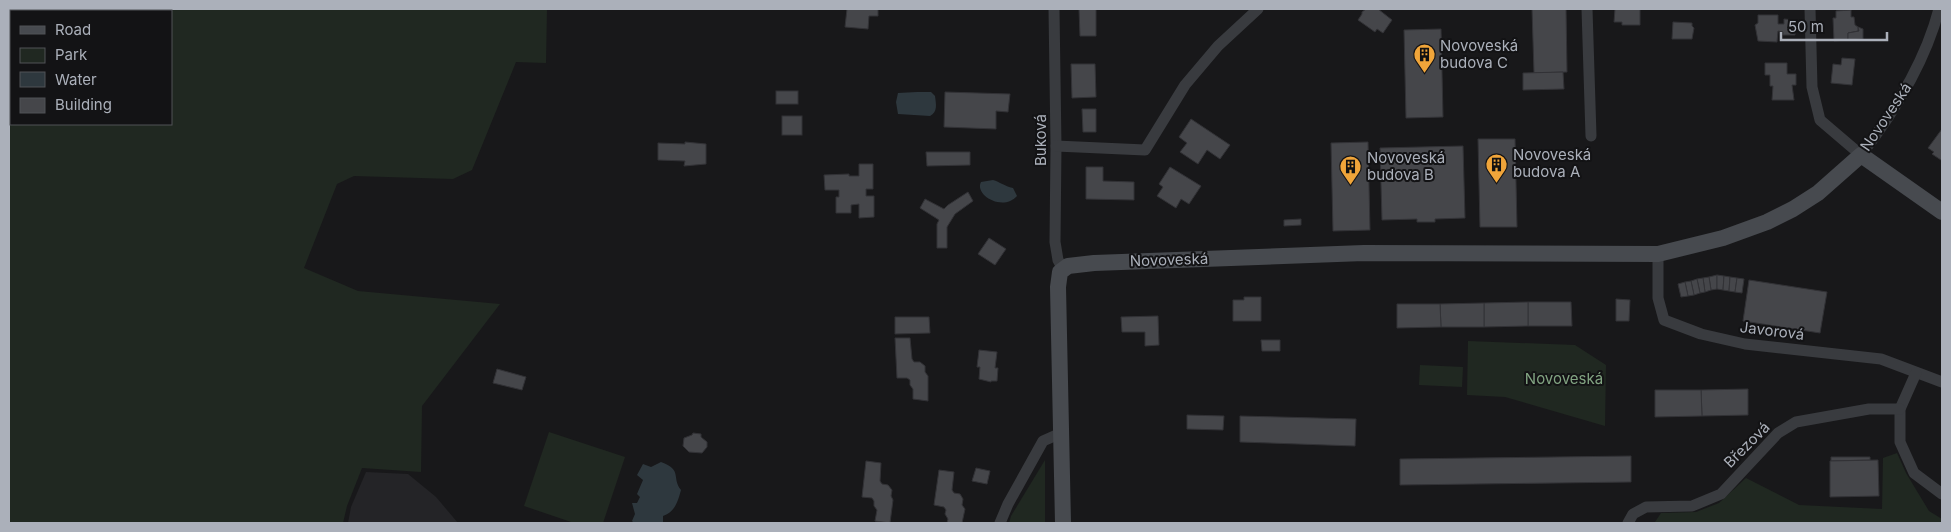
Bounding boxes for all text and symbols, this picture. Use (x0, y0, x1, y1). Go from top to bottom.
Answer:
legend (10, 10, 172, 125)
scale bar (1781, 10, 1887, 42)
text: 50 m (1788, 17, 1824, 36)
text: Road (55, 20, 91, 39)
place label: Novoveská budova C (1440, 36, 1518, 72)
building icon: Novoveská budova C (1412, 43, 1436, 74)
text: Park (55, 45, 88, 64)
text: Water (55, 70, 97, 89)
street label: Novoveská (1856, 79, 1915, 154)
text: Building (55, 95, 112, 114)
street label: Buková (1031, 114, 1050, 166)
place label: Novoveská budova A (1513, 145, 1591, 181)
place label: Novoveská budova B (1367, 148, 1445, 184)
building icon: Novoveská budova A (1485, 152, 1509, 183)
building icon: Novoveská budova B (1339, 155, 1363, 186)
street label: Novoveská (1130, 249, 1208, 270)
street label: Javorová (1739, 317, 1805, 344)
park label: Novoveská (1525, 369, 1603, 388)
street label: Březová (1720, 418, 1774, 472)

